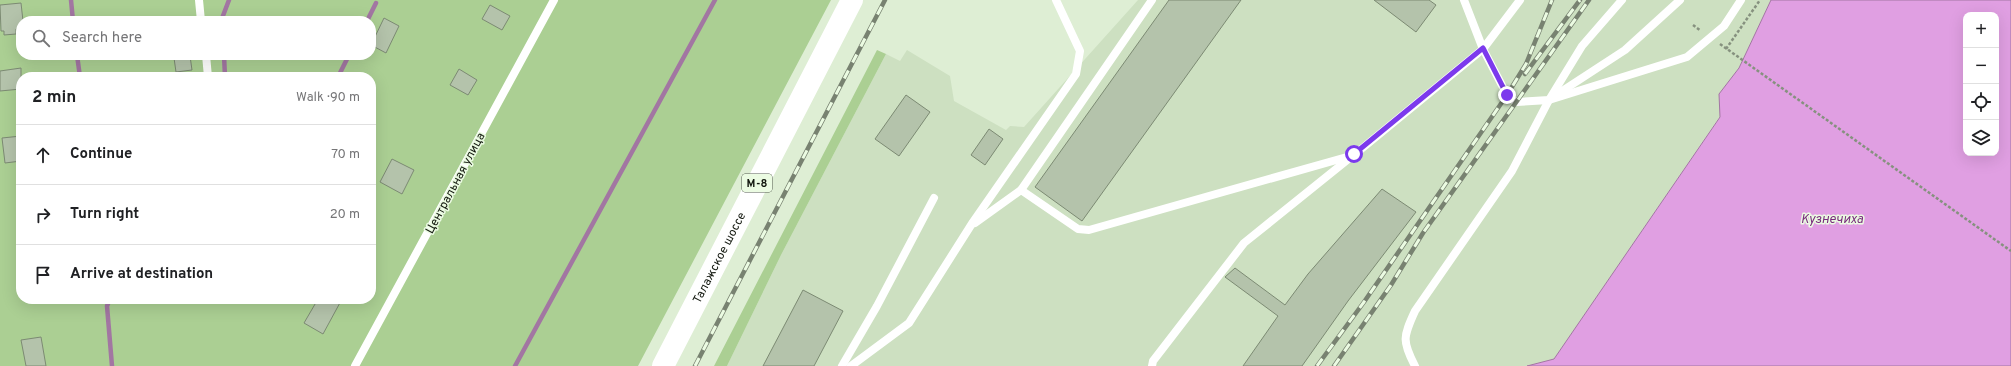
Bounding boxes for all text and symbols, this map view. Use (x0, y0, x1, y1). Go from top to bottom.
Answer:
map controls (1963, 12, 1999, 156)
button: + (1963, 12, 1999, 48)
search box (16, 16, 376, 60)
icon: search (30, 27, 52, 49)
text: Search here (62, 29, 142, 48)
button: − (1963, 48, 1999, 84)
button: locate (1963, 84, 1999, 120)
route end (1498, 86, 1516, 104)
text: 2 min (32, 87, 76, 109)
text: Walk · 90 m (296, 90, 360, 106)
button: layers (1963, 120, 1999, 156)
street label: Центральная улица (422, 130, 489, 237)
icon: ahead (32, 144, 54, 166)
text: Continue (70, 145, 132, 164)
route start (1345, 145, 1363, 163)
text: 70 m (331, 147, 360, 163)
road number: М-8 (742, 174, 772, 192)
icon: right (32, 204, 54, 226)
text: Turn right (70, 205, 139, 224)
text: 20 m (330, 207, 360, 223)
street label: Талажское шоссе (690, 210, 750, 306)
water label: Кузнечиха (1801, 212, 1864, 228)
icon: arrive (32, 264, 54, 286)
text: Arrive at destination (70, 265, 213, 284)

